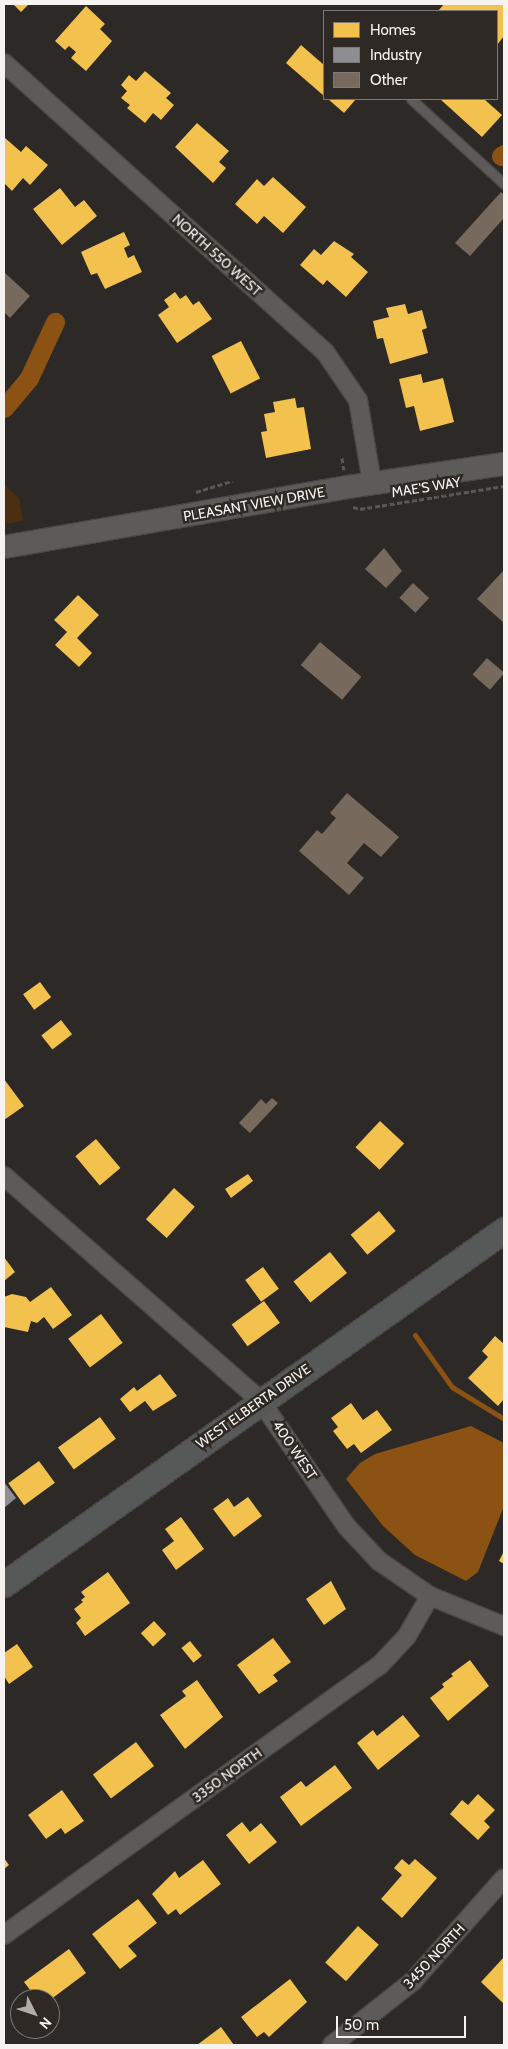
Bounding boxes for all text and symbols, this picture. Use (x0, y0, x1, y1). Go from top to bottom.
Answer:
legend (323, 10, 498, 100)
text: Homes (370, 21, 416, 39)
text: Industry (370, 46, 422, 64)
text: Other (370, 71, 407, 89)
street label: NORTH 550 WEST (169, 211, 265, 299)
street label: MAE'S WAY (390, 473, 462, 501)
street label: PLEASANT VIEW DRIVE (182, 483, 326, 525)
street label: WEST ELBERTA DRIVE (193, 1360, 313, 1452)
street label: 400 WEST (269, 1417, 321, 1483)
street label: 3350 NORTH (189, 1744, 265, 1806)
street label: 3450 NORTH (400, 1920, 468, 1992)
north arrow (10, 1989, 60, 2039)
scale bar (338, 2006, 468, 2038)
text: N (36, 2014, 56, 2033)
text: 50 m (344, 2016, 379, 2034)

